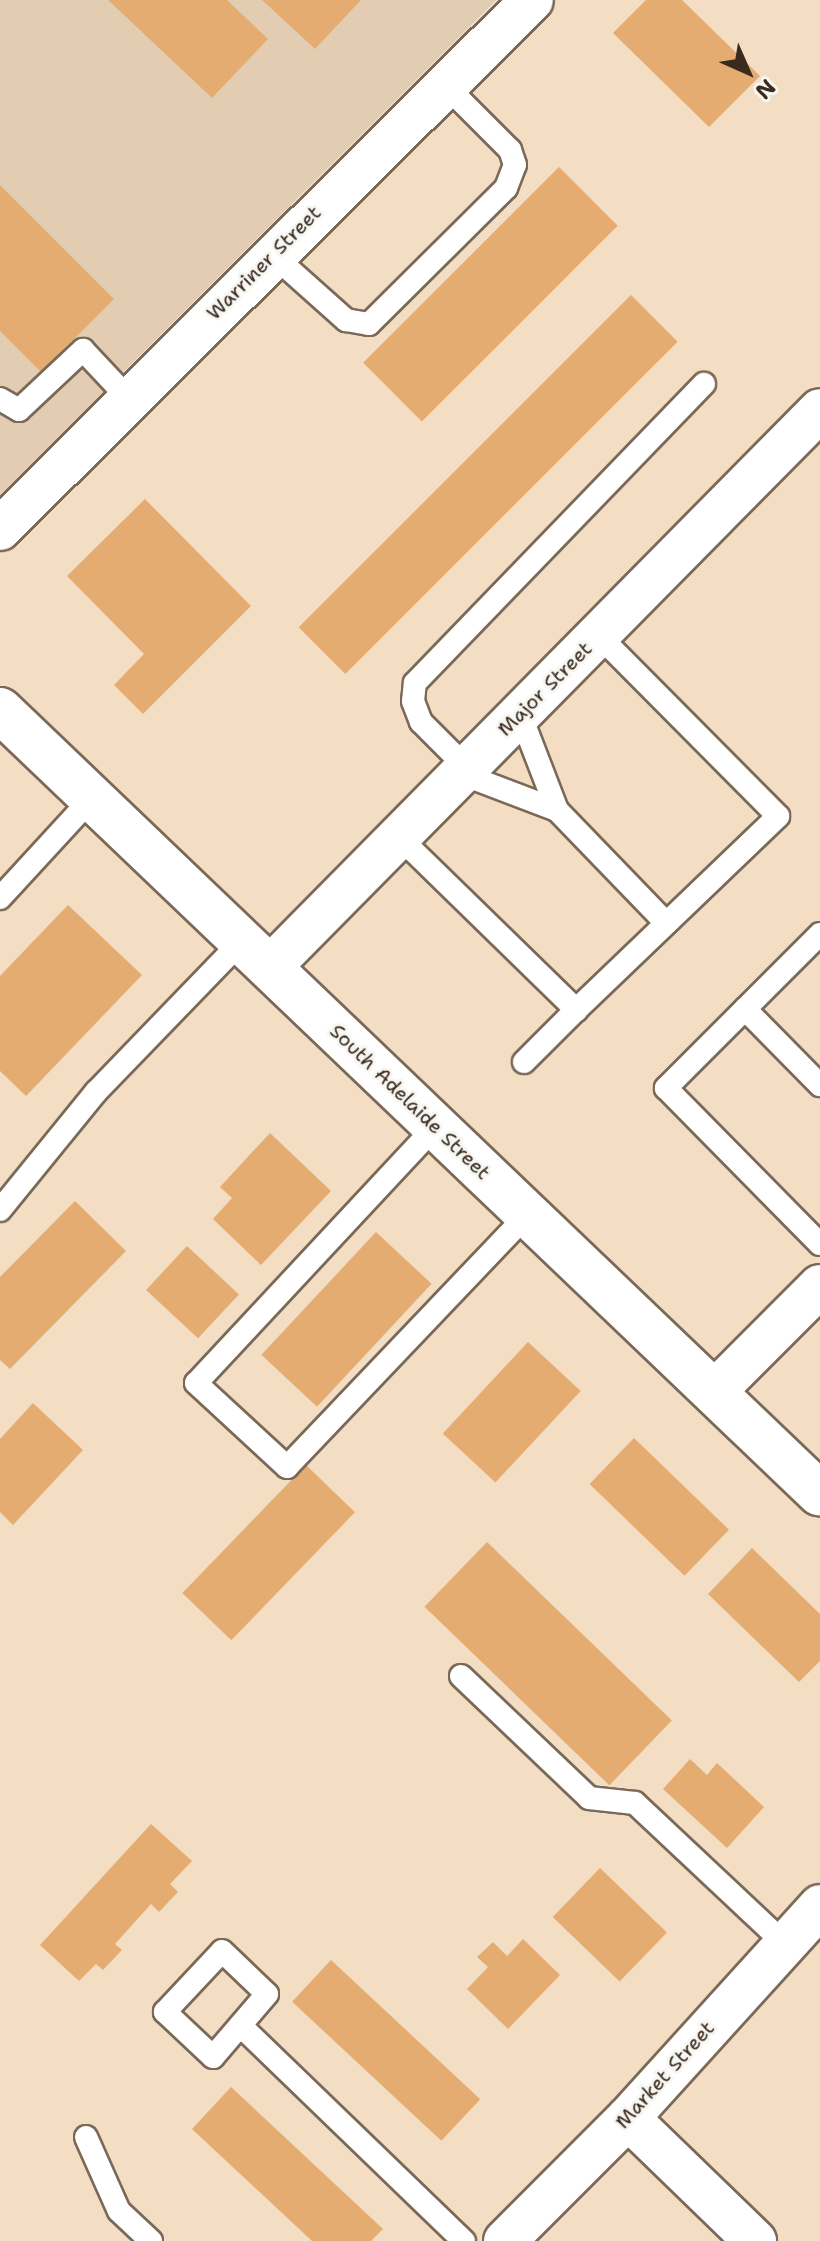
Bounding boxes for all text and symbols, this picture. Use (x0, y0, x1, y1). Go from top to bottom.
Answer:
north arrow (708, 32, 788, 112)
text: N (749, 73, 782, 106)
street label: Warriner Street (202, 201, 326, 325)
street label: Major Street (493, 637, 597, 741)
street label: South Adelaide Street (325, 1019, 495, 1185)
street label: Market Street (610, 2016, 720, 2134)

